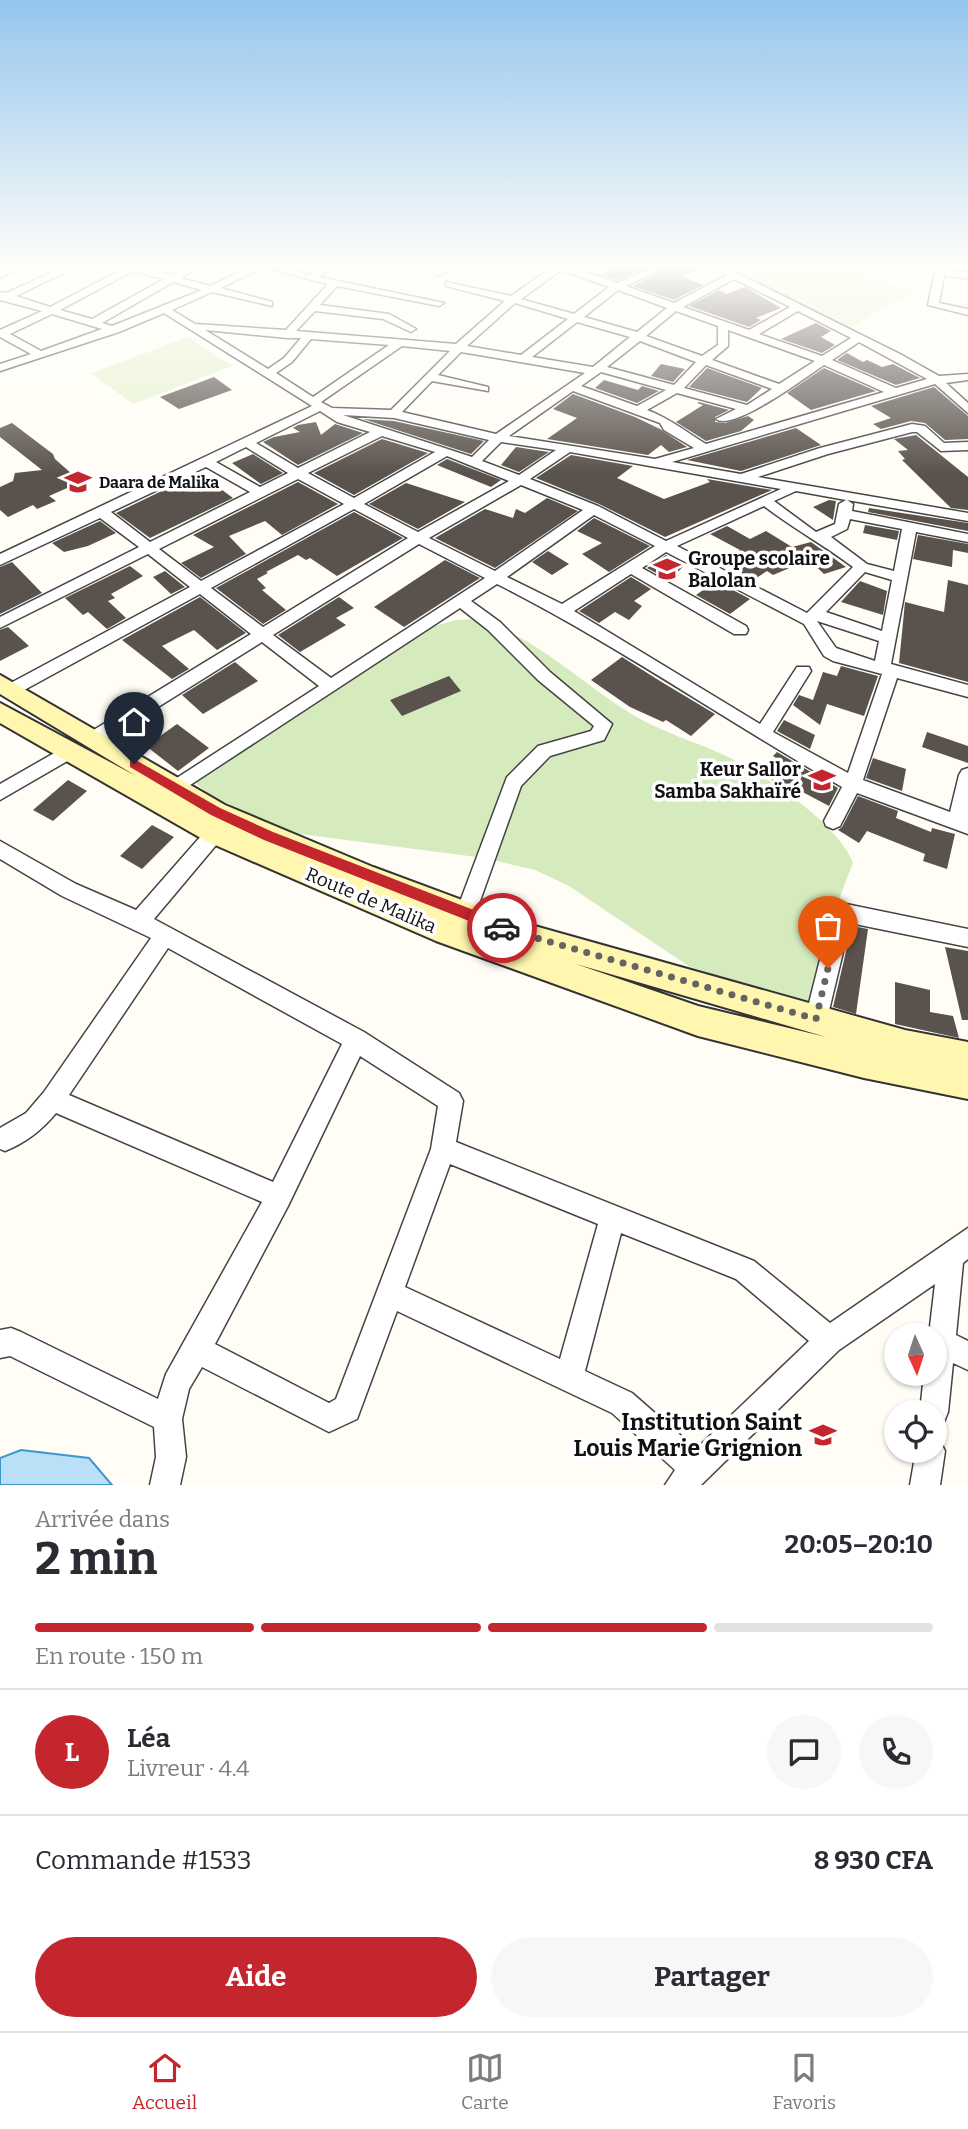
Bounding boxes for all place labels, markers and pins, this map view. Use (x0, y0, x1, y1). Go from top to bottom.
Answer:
school or university icon: Daara de Malika (63, 467, 93, 497)
place label: Daara de Malika (99, 473, 219, 492)
place label: Groupe scolaire Balolan (688, 547, 830, 592)
school or university icon: Groupe scolaire Balolan (652, 554, 682, 584)
pin (104, 692, 164, 764)
place label: Keur Sallor Samba Sakhaïré (654, 758, 801, 803)
school or university icon: Keur Sallor Samba Sakhaïré (807, 765, 837, 795)
pin (798, 896, 858, 968)
place label: Institution Saint Louis Marie Grignion (574, 1408, 802, 1462)
school or university icon: Institution Saint Louis Marie Grignion (808, 1420, 838, 1450)

